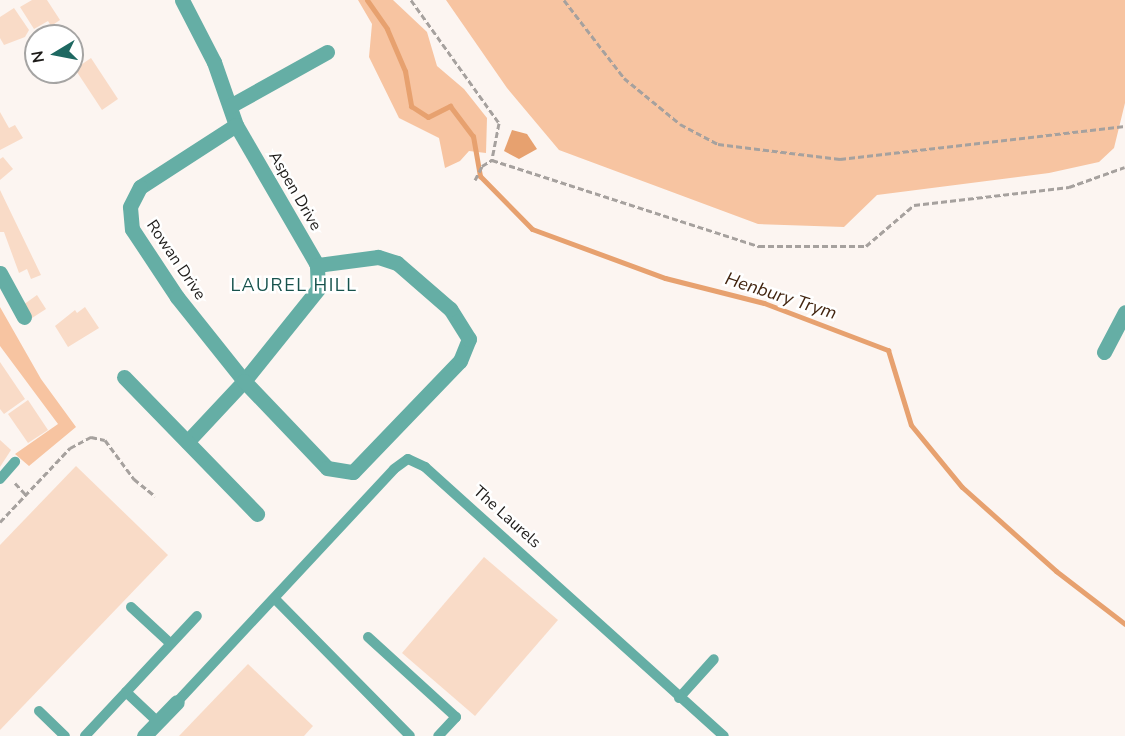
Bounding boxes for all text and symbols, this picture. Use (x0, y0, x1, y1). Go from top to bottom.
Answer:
north arrow (24, 24, 84, 84)
text: N (26, 49, 50, 65)
street label: Aspen Drive (265, 148, 325, 234)
street label: Rowan Drive (142, 216, 210, 304)
water label: Henbury Trym (722, 268, 840, 324)
district label: LAUREL HILL (231, 274, 357, 296)
street label: The Laurels (469, 482, 545, 552)

